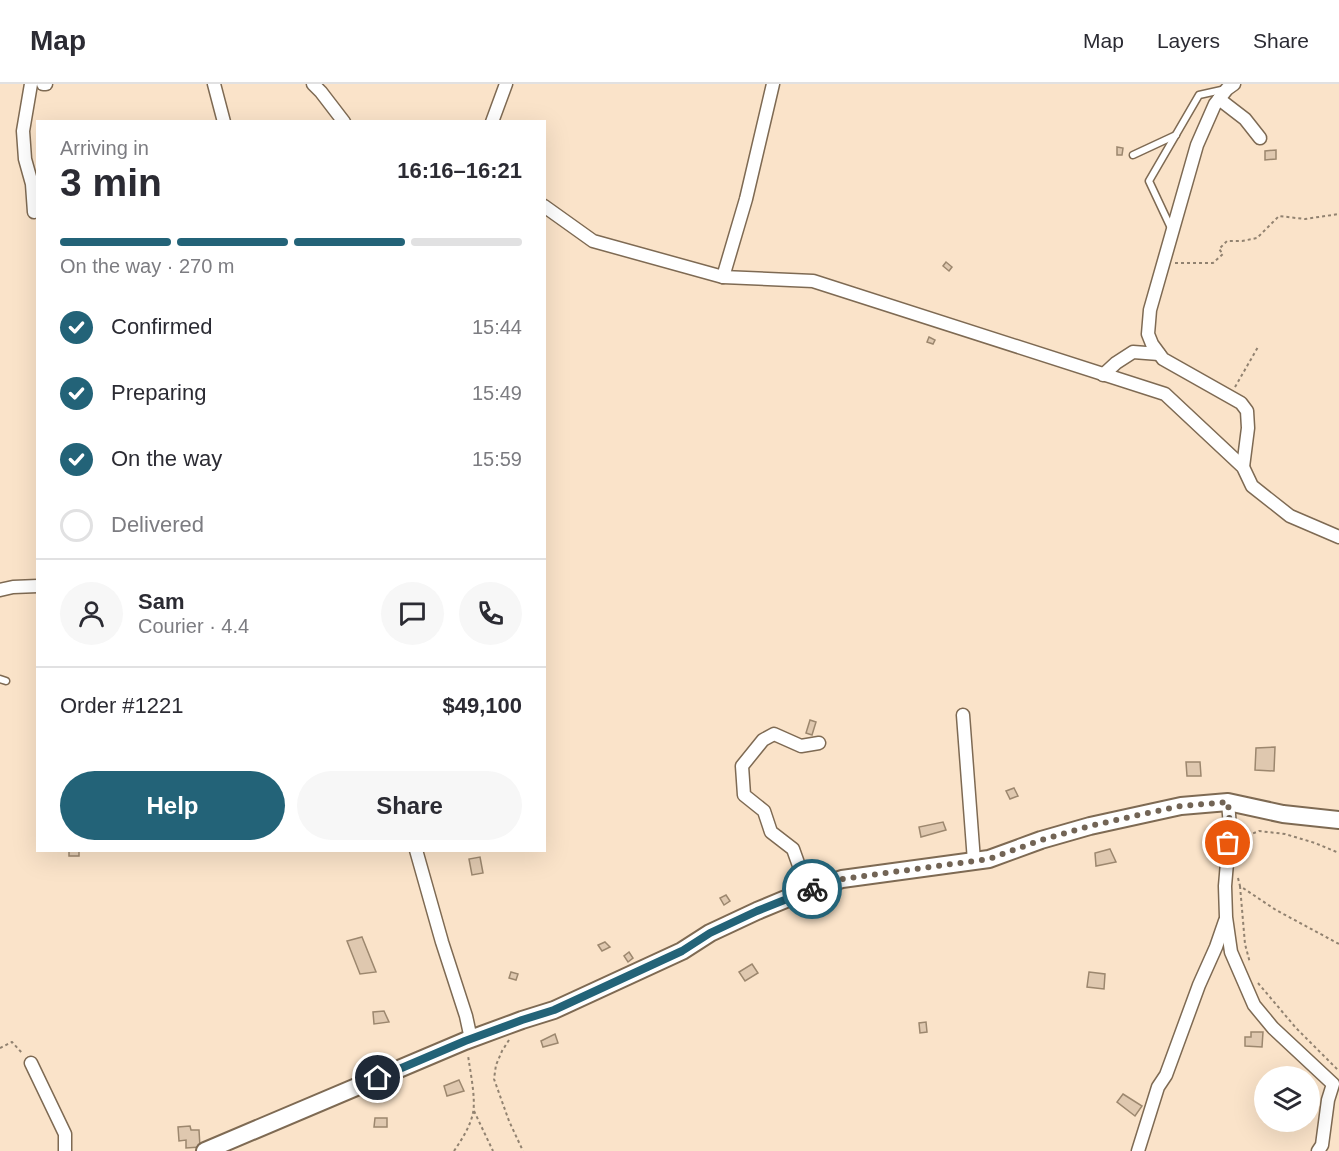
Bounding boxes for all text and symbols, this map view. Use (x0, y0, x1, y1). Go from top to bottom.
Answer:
text: Map (30, 25, 86, 56)
text: Map (1083, 29, 1124, 52)
text: Layers (1157, 29, 1220, 52)
text: Share (1253, 29, 1309, 52)
text: Arriving in (60, 137, 149, 159)
text: 16:16–16:21 (397, 158, 522, 183)
text: 3 min (60, 161, 162, 204)
text: On the way · 270 m (60, 255, 235, 277)
icon: check (60, 311, 93, 344)
text: Confirmed (111, 314, 212, 339)
text: 15:44 (472, 316, 522, 338)
icon: check (60, 377, 93, 410)
text: Preparing (111, 380, 206, 405)
text: 15:49 (472, 382, 522, 404)
icon: check (60, 443, 93, 476)
text: On the way (111, 446, 222, 471)
text: 15:59 (472, 448, 522, 470)
text: Delivered (111, 512, 204, 537)
button: person (60, 582, 123, 645)
button: chat (381, 582, 444, 645)
button: phone (459, 582, 522, 645)
text: Sam (138, 589, 184, 614)
text: Courier · 4.4 (138, 615, 249, 637)
text: Order #1221 (60, 693, 184, 718)
text: $49,100 (442, 693, 522, 718)
button: Help (60, 771, 285, 840)
button: Share (297, 771, 522, 840)
pin (1202, 817, 1253, 868)
icon: bag (1211, 826, 1244, 859)
courier (782, 859, 842, 919)
icon: bike (796, 873, 829, 906)
pin (352, 1052, 403, 1103)
icon: home (361, 1061, 394, 1094)
map controls (1254, 1066, 1320, 1132)
button: layers (1254, 1066, 1320, 1132)

